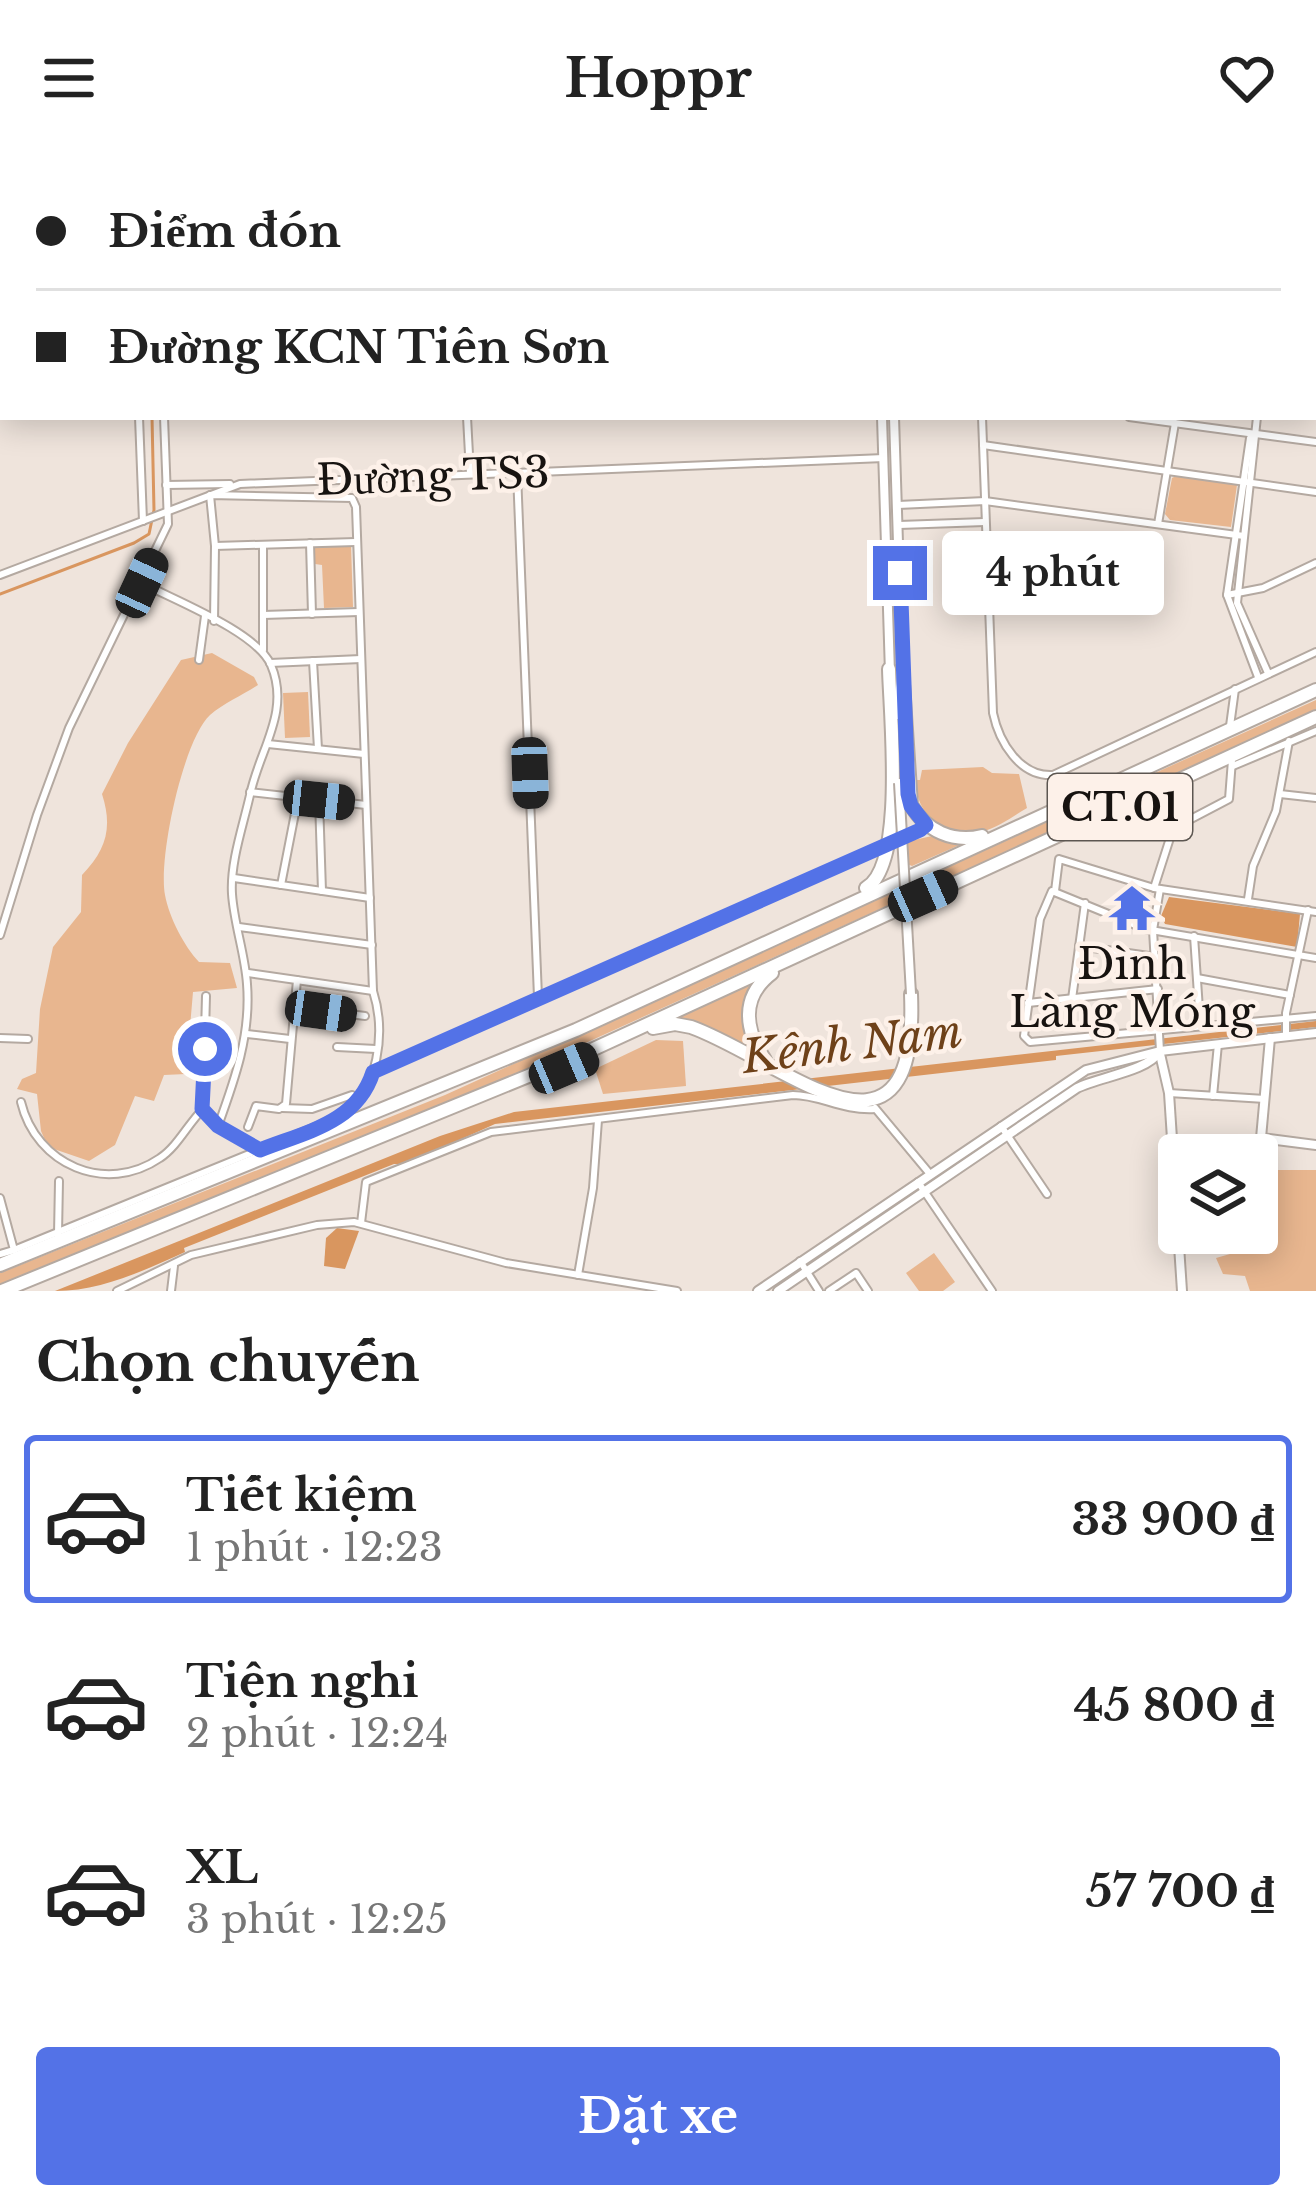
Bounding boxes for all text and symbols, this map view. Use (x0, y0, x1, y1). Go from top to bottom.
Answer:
icon: menu (36, 45, 102, 111)
text: Hoppr (564, 45, 752, 112)
icon: heart (1214, 45, 1280, 111)
text: Điểm đón (108, 203, 341, 259)
text: Đường KCN Tiên Sơn (108, 319, 609, 375)
street label: Đường TS3 (316, 446, 550, 506)
callout: 4 phút (942, 531, 1164, 615)
car (110, 543, 174, 623)
route end (873, 546, 927, 600)
text: 4 phút (986, 548, 1120, 597)
car (511, 736, 549, 810)
road number: CT.01 (1048, 774, 1192, 840)
car (281, 778, 357, 822)
car (883, 865, 963, 927)
temple icon: Đình Làng Móng (1107, 883, 1157, 933)
place label: Đình Làng Móng (1009, 938, 1256, 1038)
car (283, 988, 359, 1034)
water label: Kênh Nam (738, 1003, 965, 1085)
route start (178, 1022, 232, 1076)
car (524, 1037, 604, 1099)
map controls (1158, 1134, 1278, 1254)
button: layers (1158, 1134, 1278, 1254)
text: Chọn chuyến (36, 1329, 420, 1396)
icon: car (42, 1465, 150, 1573)
text: Tiết kiệm (186, 1467, 417, 1523)
text: 33 900 ₫ (1071, 1491, 1274, 1547)
text: 1 phút · 12:23 (186, 1523, 443, 1572)
icon: car (42, 1651, 150, 1759)
text: Tiện nghi (186, 1653, 419, 1709)
text: 45 800 ₫ (1074, 1677, 1274, 1733)
text: 2 phút · 12:24 (186, 1709, 448, 1758)
icon: car (42, 1837, 150, 1945)
text: XL (186, 1839, 258, 1895)
text: 57 700 ₫ (1086, 1863, 1274, 1919)
text: 3 phút · 12:25 (186, 1895, 448, 1944)
button: Đặt xe (36, 2047, 1280, 2185)

